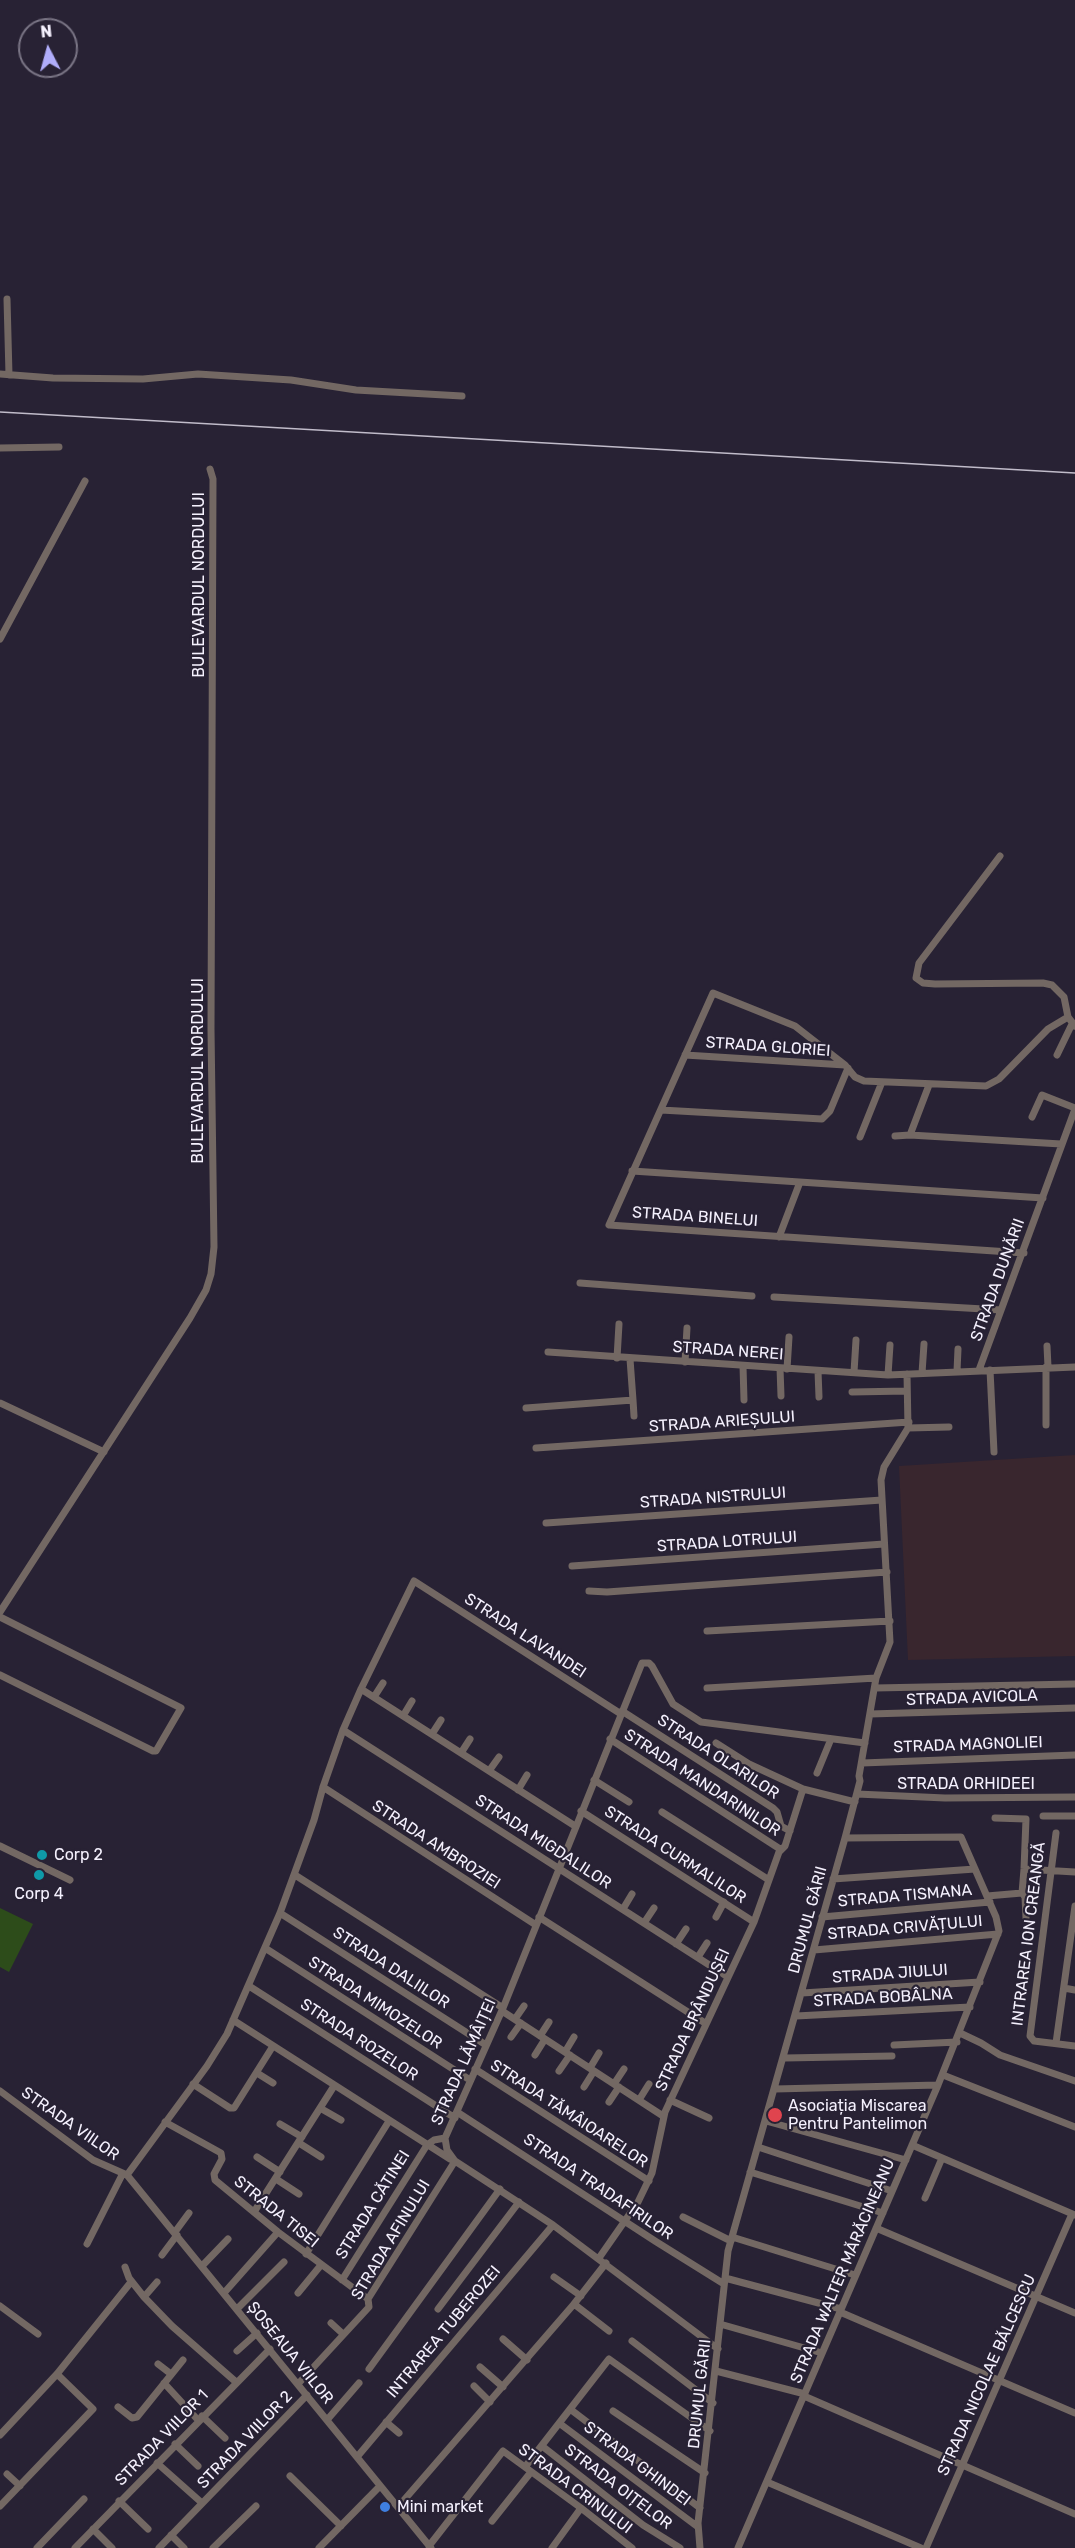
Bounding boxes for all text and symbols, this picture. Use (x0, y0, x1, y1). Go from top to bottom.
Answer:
north arrow (18, 18, 78, 78)
text: N (40, 22, 53, 42)
street label: BULEVARDUL NORDULUI (189, 492, 209, 678)
street label: BULEVARDUL NORDULUI (188, 978, 208, 1164)
street label: STRADA GLORIEI (705, 1033, 831, 1061)
street label: STRADA BINELUI (632, 1203, 758, 1231)
street label: STRADA DUNĂRII (967, 1216, 1029, 1344)
street label: STRADA NEREI (672, 1338, 784, 1364)
street label: STRADA ARIEȘULUI (648, 1407, 796, 1437)
street label: STRADA NISTRULUI (639, 1483, 787, 1513)
street label: STRADA LOTRULUI (656, 1528, 798, 1556)
street label: STRADA LAVANDEI (461, 1589, 589, 1683)
street label: STRADA AVICOLA (906, 1686, 1038, 1710)
street label: STRADA OLARILOR (654, 1710, 782, 1804)
street label: STRADA MANDARINILOR (620, 1725, 784, 1841)
street label: STRADA MAGNOLIEI (893, 1733, 1043, 1757)
street label: STRADA ORHIDEEI (897, 1774, 1035, 1794)
street label: STRADA MIGDALILOR (471, 1791, 615, 1893)
street label: STRADA AMBROZIEI (368, 1796, 504, 1894)
street label: STRADA CURMALILOR (601, 1802, 749, 1908)
street label: INTRAREA ION CREANGĂ (1008, 1841, 1050, 2027)
place label: Corp 2 (54, 1845, 103, 1865)
marker: Corp 2 (35, 1848, 49, 1862)
street label: DRUMUL GĂRII (784, 1864, 832, 1976)
marker: Corp 4 (32, 1868, 46, 1882)
street label: STRADA TISMANA (837, 1881, 973, 1911)
place label: Corp 4 (14, 1884, 64, 1904)
street label: STRADA CRIVĂȚULUI (827, 1912, 983, 1944)
street label: STRADA DALIILOR (329, 1923, 453, 2013)
street label: STRADA BRÂNDUȘEI (652, 1946, 734, 2094)
street label: STRADA MIMOZELOR (304, 1953, 446, 2053)
street label: STRADA JIULUI (832, 1960, 948, 1988)
street label: STRADA BOBÂLNA (813, 1985, 953, 2011)
street label: STRADA ROZELOR (297, 1995, 421, 2085)
street label: STRADA LĂMÂIȚEI (427, 1996, 501, 2128)
street label: STRADA TĂMÂIOARELOR (487, 2056, 651, 2172)
street label: STRADA VIILOR (17, 2083, 123, 2165)
place label: Asociația Miscarea Pentru Pantelimon (788, 2096, 927, 2134)
marker: Asociația Miscarea Pentru Pantelimon (766, 2106, 784, 2124)
street label: STRADA TRADAFIRILOR (519, 2130, 677, 2244)
street label: STRADA CĂTINEI (332, 2147, 414, 2263)
street label: STRADA WALTER MĂRĂCINEANU (787, 2156, 899, 2386)
street label: STRADA TISEI (230, 2172, 322, 2252)
street label: STRADA AFINULUI (348, 2176, 434, 2304)
street label: INTRAREA TUBEROZEI (383, 2262, 505, 2402)
street label: STRADA NICOLAE BĂLCESCU (934, 2271, 1040, 2479)
street label: ȘOSEAUA VIILOR (243, 2298, 337, 2408)
street label: DRUMUL GĂRII (685, 2338, 715, 2450)
street label: STRADA VIILOR 1 (111, 2386, 213, 2490)
street label: STRADA VIILOR 2 (193, 2387, 297, 2493)
street label: STRADA GHINDEI (580, 2418, 694, 2510)
street label: STRADA CRINULUI (514, 2440, 636, 2538)
street label: STRADA OIȚELOR (560, 2440, 676, 2534)
place label: Mini market (397, 2497, 483, 2517)
marker: Mini market (378, 2500, 392, 2514)

